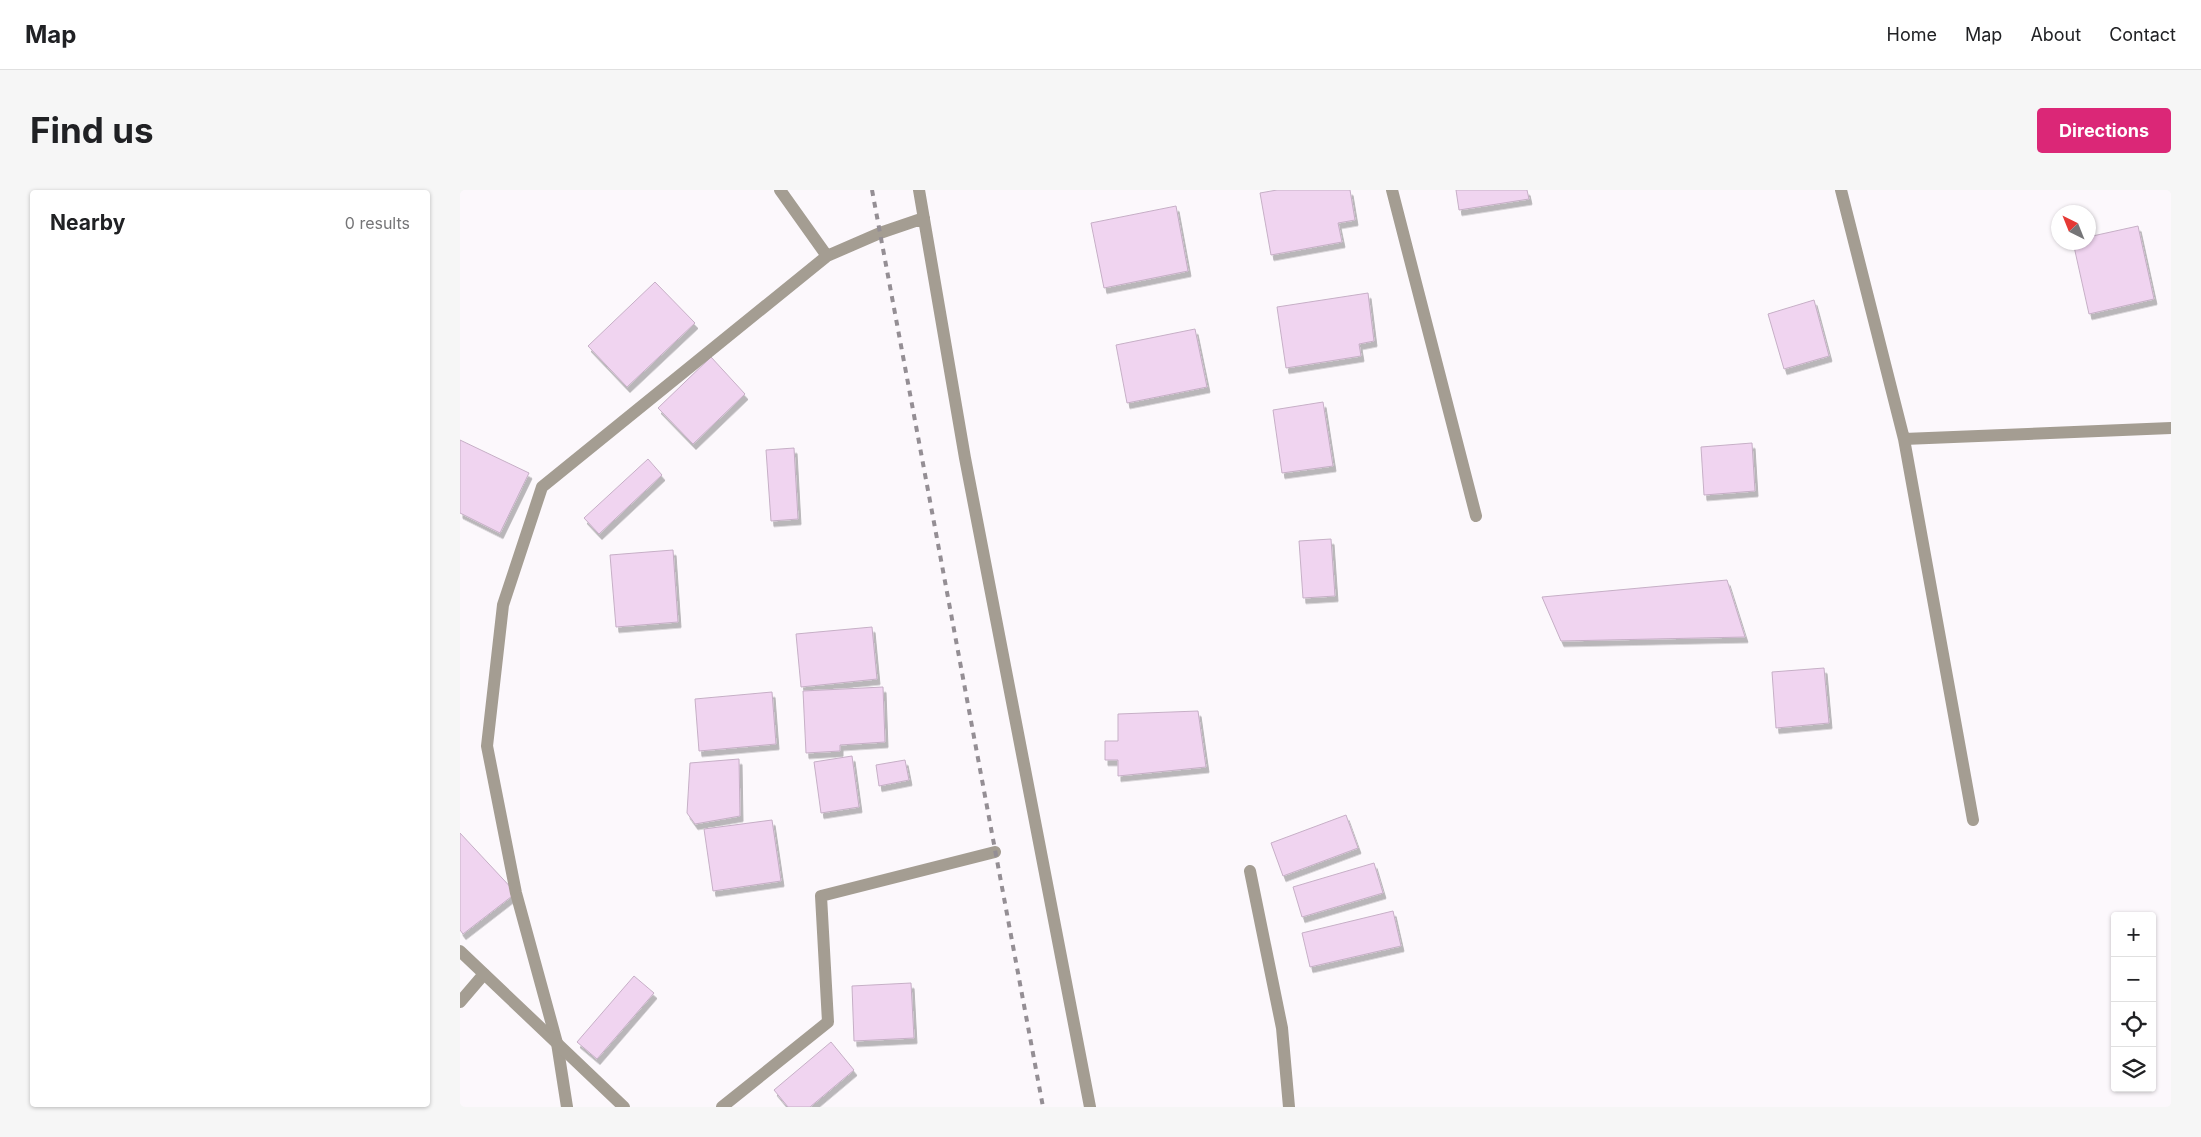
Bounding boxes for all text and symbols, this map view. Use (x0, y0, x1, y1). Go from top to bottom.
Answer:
text: Map (25, 20, 76, 49)
text: Home (1887, 24, 1937, 45)
text: Map (1965, 24, 2002, 45)
text: About (2030, 24, 2081, 45)
text: Contact (2109, 24, 2176, 45)
button: Directions (2037, 108, 2171, 153)
text: Find us (30, 109, 154, 151)
north arrow (2051, 205, 2096, 250)
text: Nearby (50, 210, 125, 235)
text: 0 results (345, 213, 410, 233)
map controls (2111, 912, 2156, 1092)
button: + (2111, 912, 2156, 957)
button: − (2111, 957, 2156, 1002)
button: locate (2111, 1002, 2156, 1047)
button: layers (2111, 1047, 2156, 1092)

